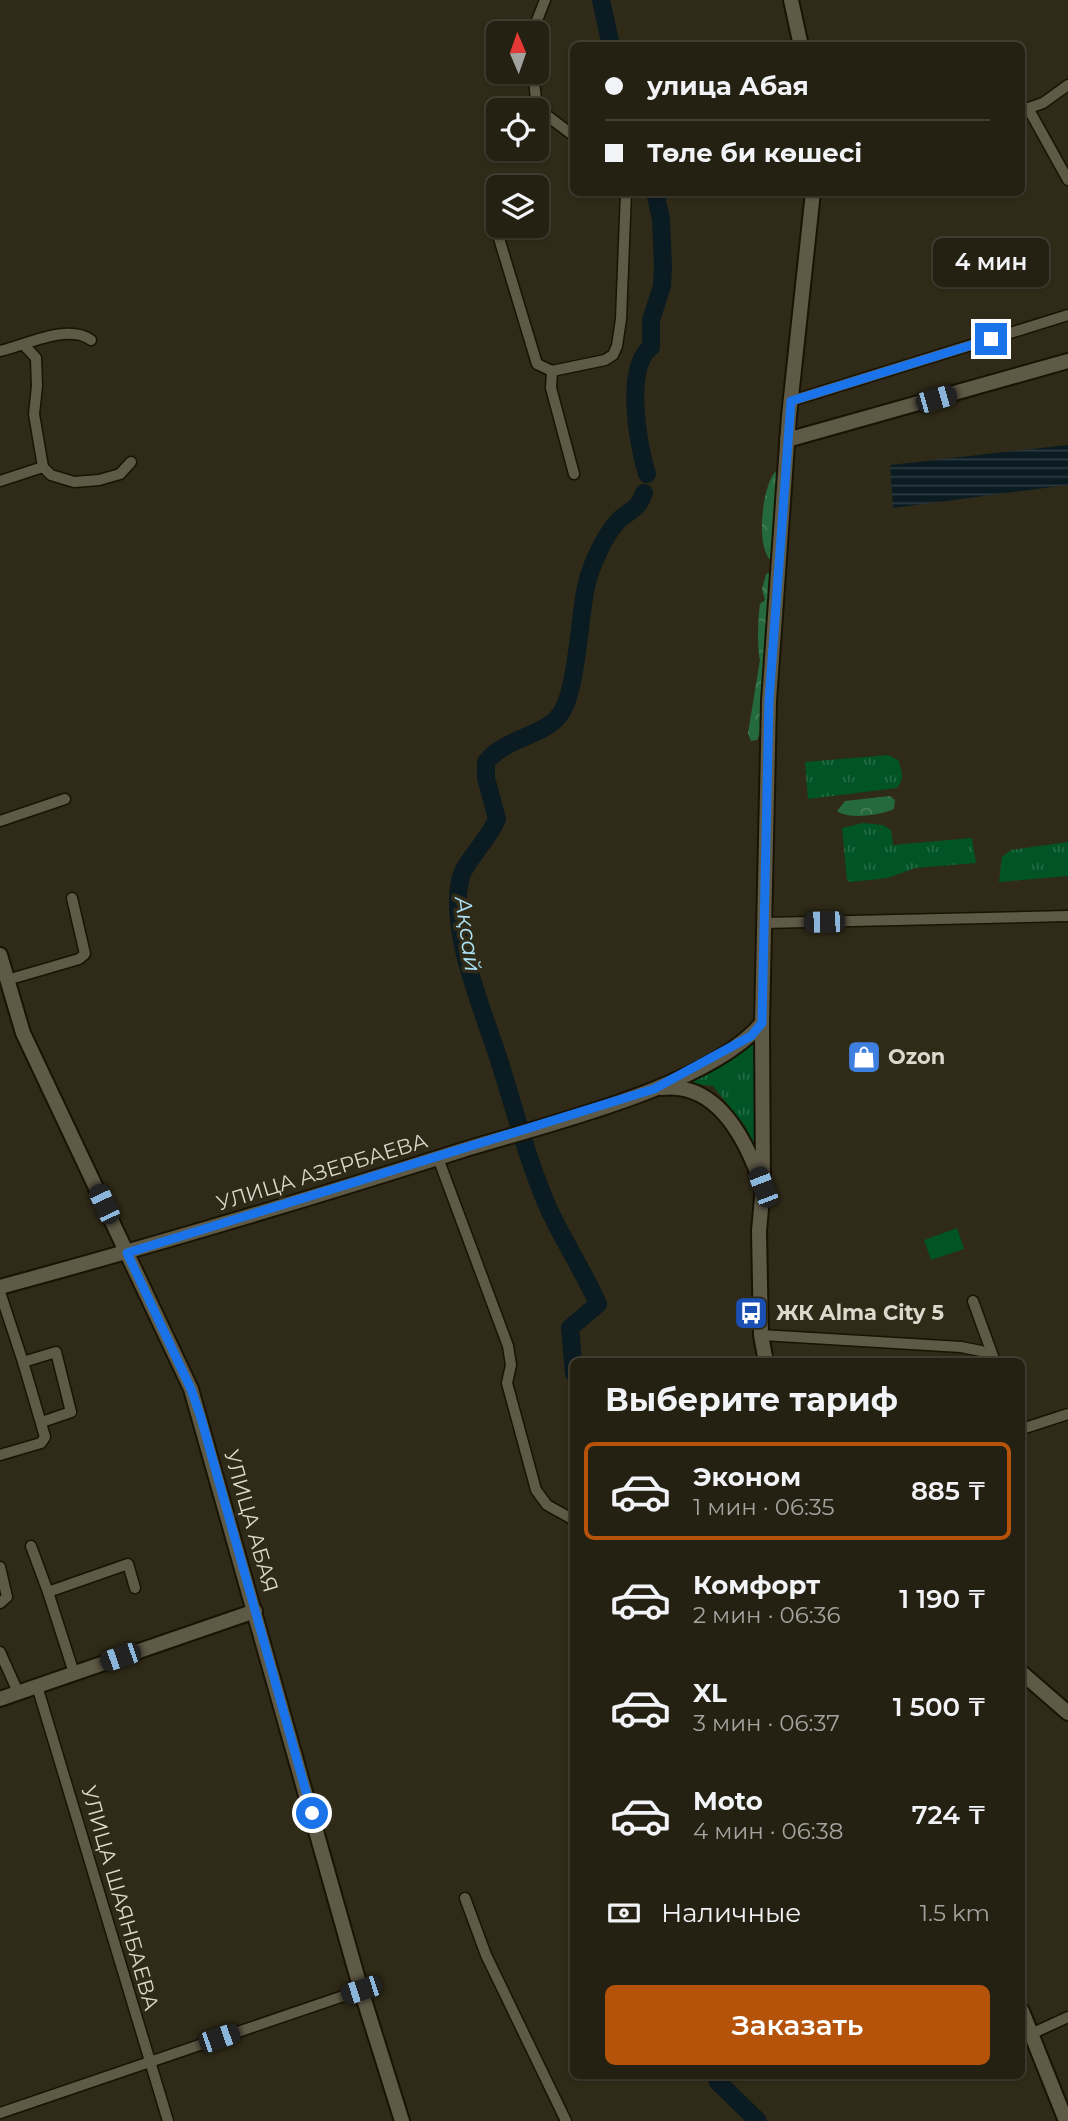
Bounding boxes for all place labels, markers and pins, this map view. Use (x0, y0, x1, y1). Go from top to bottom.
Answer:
shop icon: Ozon (845, 1038, 883, 1076)
place label: Ozon (888, 1044, 945, 1069)
bus stop icon: ЖК Alma City 5 (732, 1294, 770, 1332)
place label: ЖК Alma City 5 (776, 1300, 944, 1325)

